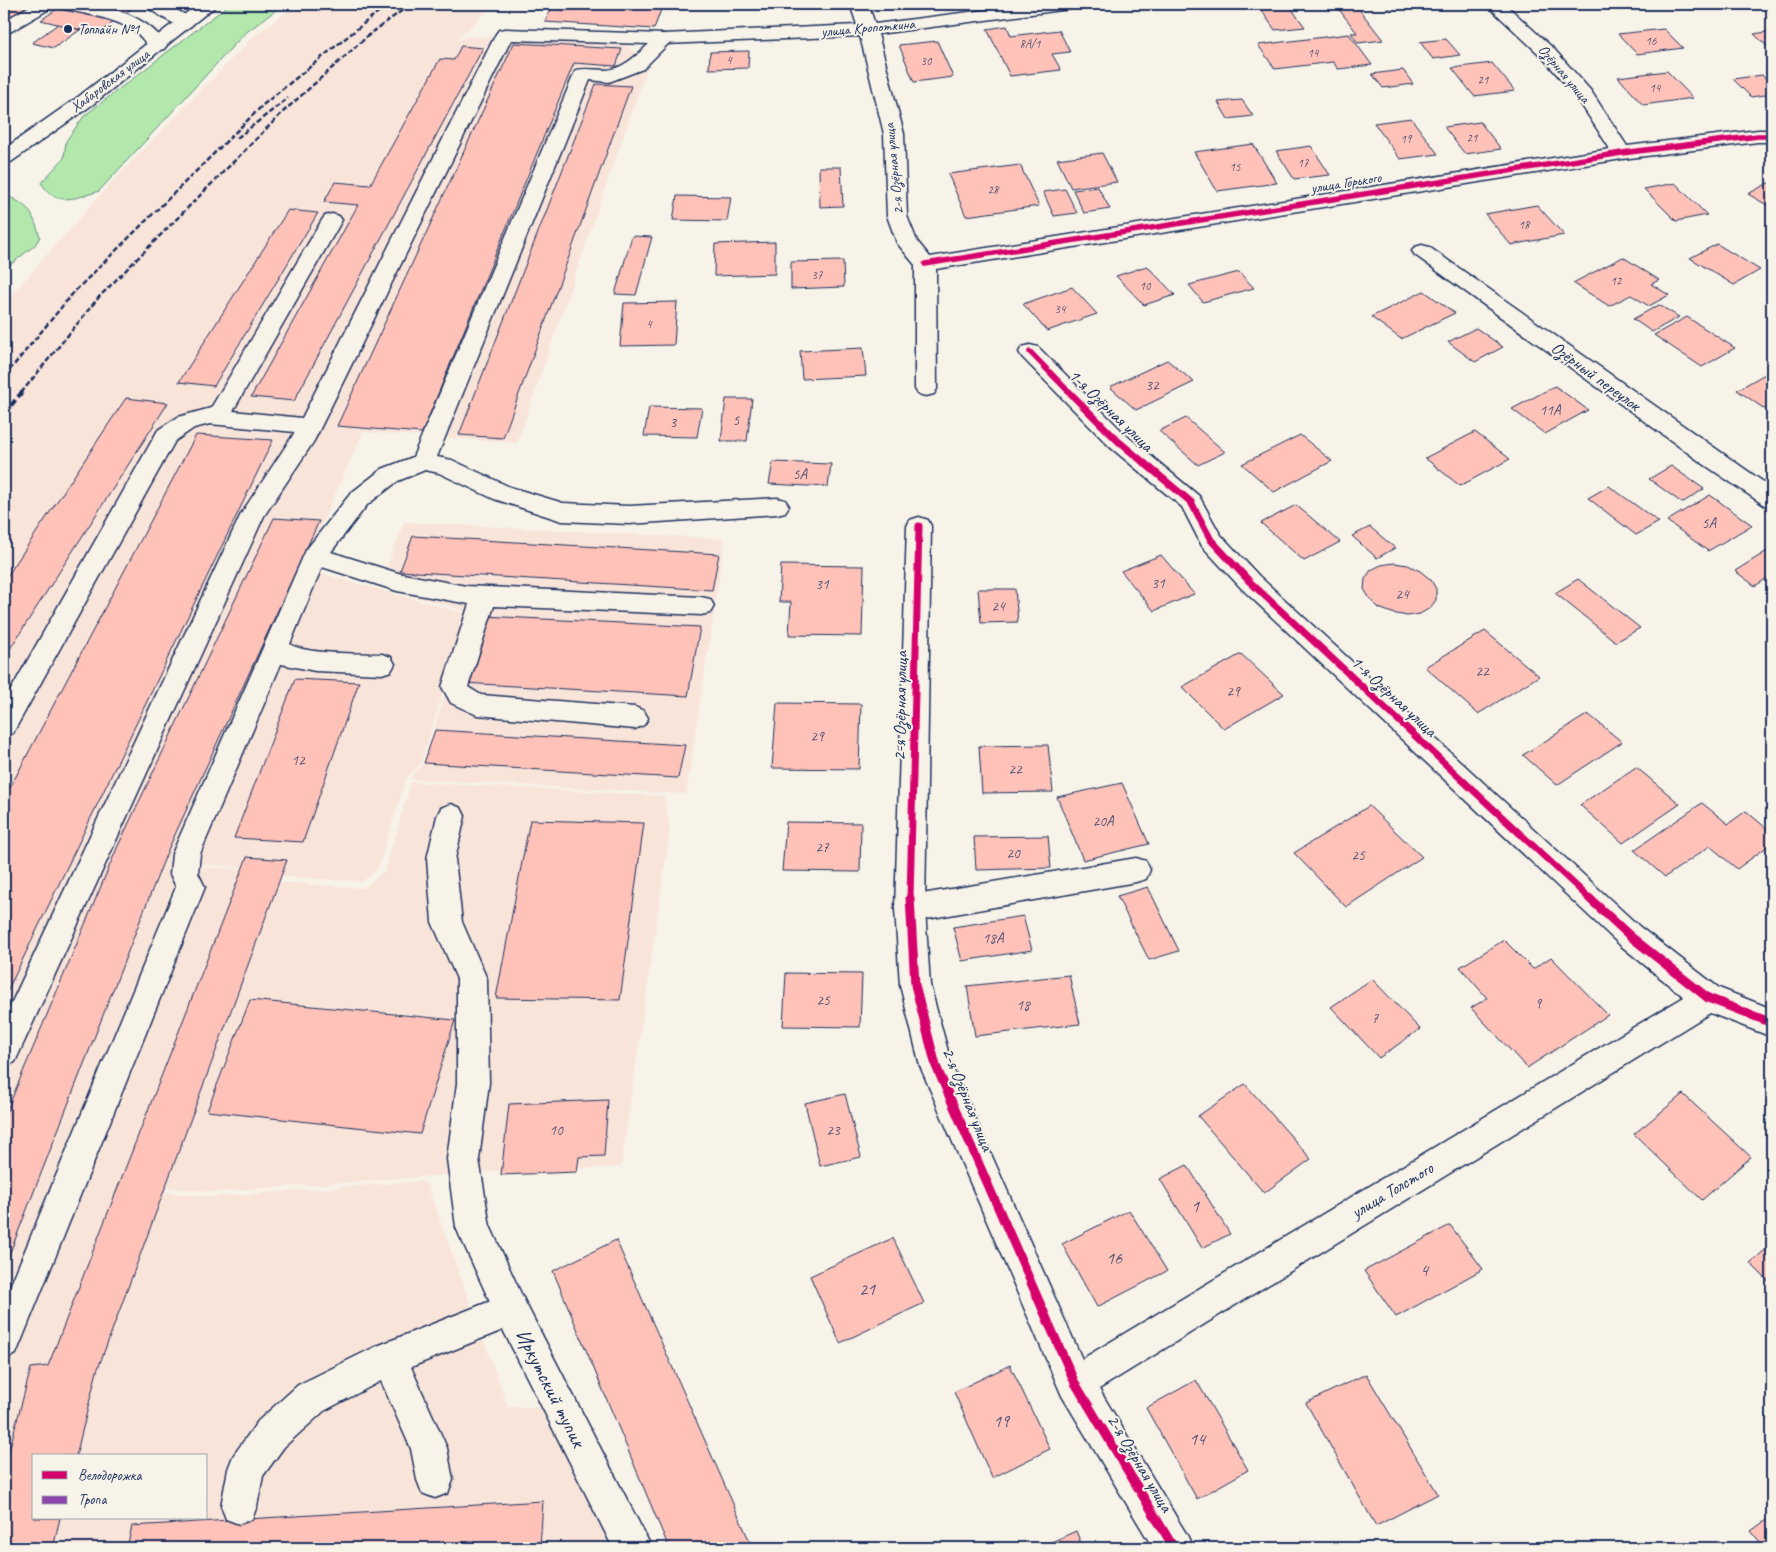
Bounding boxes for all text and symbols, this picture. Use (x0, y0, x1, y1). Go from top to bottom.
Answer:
street label: улица Кропоткина (819, 14, 917, 42)
place label: Топлайн №1 (78, 20, 141, 39)
marker: Топлайн №1 (62, 23, 74, 35)
house number: 16 (1646, 33, 1657, 49)
house number: 8А/1 (1020, 36, 1041, 52)
street label: Озёрная улица (1534, 41, 1595, 108)
street label: Хабаровская улица (67, 45, 154, 117)
house number: 14 (1308, 45, 1320, 61)
house number: 4 (726, 52, 733, 68)
house number: 30 (921, 53, 933, 69)
house number: 21 (1478, 72, 1489, 88)
house number: 14 (1650, 80, 1662, 96)
street label: 2-я Озёрная улица (880, 122, 908, 215)
house number: 21 (1467, 130, 1478, 146)
house number: 19 (1401, 131, 1413, 147)
house number: 17 (1298, 155, 1309, 171)
house number: 15 (1230, 159, 1241, 175)
street label: улица Горького (1308, 168, 1383, 198)
house number: 28 (988, 182, 1000, 198)
house number: 18 (1519, 217, 1531, 233)
house number: 37 (812, 267, 823, 283)
house number: 12 (1611, 273, 1623, 289)
house number: 10 (1140, 278, 1152, 294)
house number: 34 (1055, 301, 1067, 317)
house number: 4 (646, 316, 653, 332)
street label: Озёрный переулок (1546, 336, 1647, 418)
street label: 1-я Озёрная улица (1063, 364, 1159, 458)
house number: 32 (1145, 376, 1160, 395)
house number: 11А (1539, 401, 1562, 420)
house number: 5 (733, 411, 741, 430)
house number: 3 (670, 413, 678, 432)
house number: 5А (793, 465, 809, 484)
house number: 5А (1702, 514, 1718, 533)
house number: 31 (1151, 574, 1166, 593)
house number: 31 (815, 575, 830, 594)
house number: 24 (1395, 585, 1410, 604)
house number: 24 (991, 597, 1006, 616)
street label: 2-я Озёрная улица (888, 649, 913, 761)
street label: 1-я Озёрная улица (1346, 651, 1443, 743)
house number: 22 (1475, 662, 1490, 681)
house number: 29 (1226, 682, 1241, 701)
house number: 29 (810, 727, 825, 746)
house number: 12 (291, 751, 306, 770)
house number: 22 (1008, 760, 1023, 779)
house number: 20А (1092, 812, 1115, 831)
house number: 27 (815, 838, 830, 857)
house number: 20 (1006, 844, 1021, 863)
house number: 25 (1351, 846, 1366, 865)
house number: 18А (982, 929, 1005, 948)
house number: 25 (816, 991, 831, 1010)
house number: 9 (1535, 994, 1543, 1013)
house number: 18 (1016, 996, 1031, 1015)
house number: 7 (1372, 1009, 1380, 1028)
street label: 2-я Озёрная улица (936, 1044, 999, 1156)
house number: 10 (549, 1121, 564, 1140)
house number: 23 (826, 1121, 841, 1140)
street label: улица Толстого (1346, 1156, 1438, 1224)
house number: 1 (1191, 1195, 1200, 1217)
house number: 16 (1106, 1247, 1123, 1269)
house number: 4 (1420, 1259, 1430, 1281)
house number: 21 (859, 1278, 876, 1300)
street label: Иркутский тупик (510, 1324, 593, 1453)
house number: 19 (993, 1410, 1011, 1432)
street label: 2-я Озёрная улица (1101, 1410, 1179, 1518)
house number: 14 (1189, 1428, 1207, 1450)
legend (32, 1454, 208, 1520)
text: Велодорожка (78, 1466, 142, 1485)
text: Тропа (78, 1490, 107, 1509)

